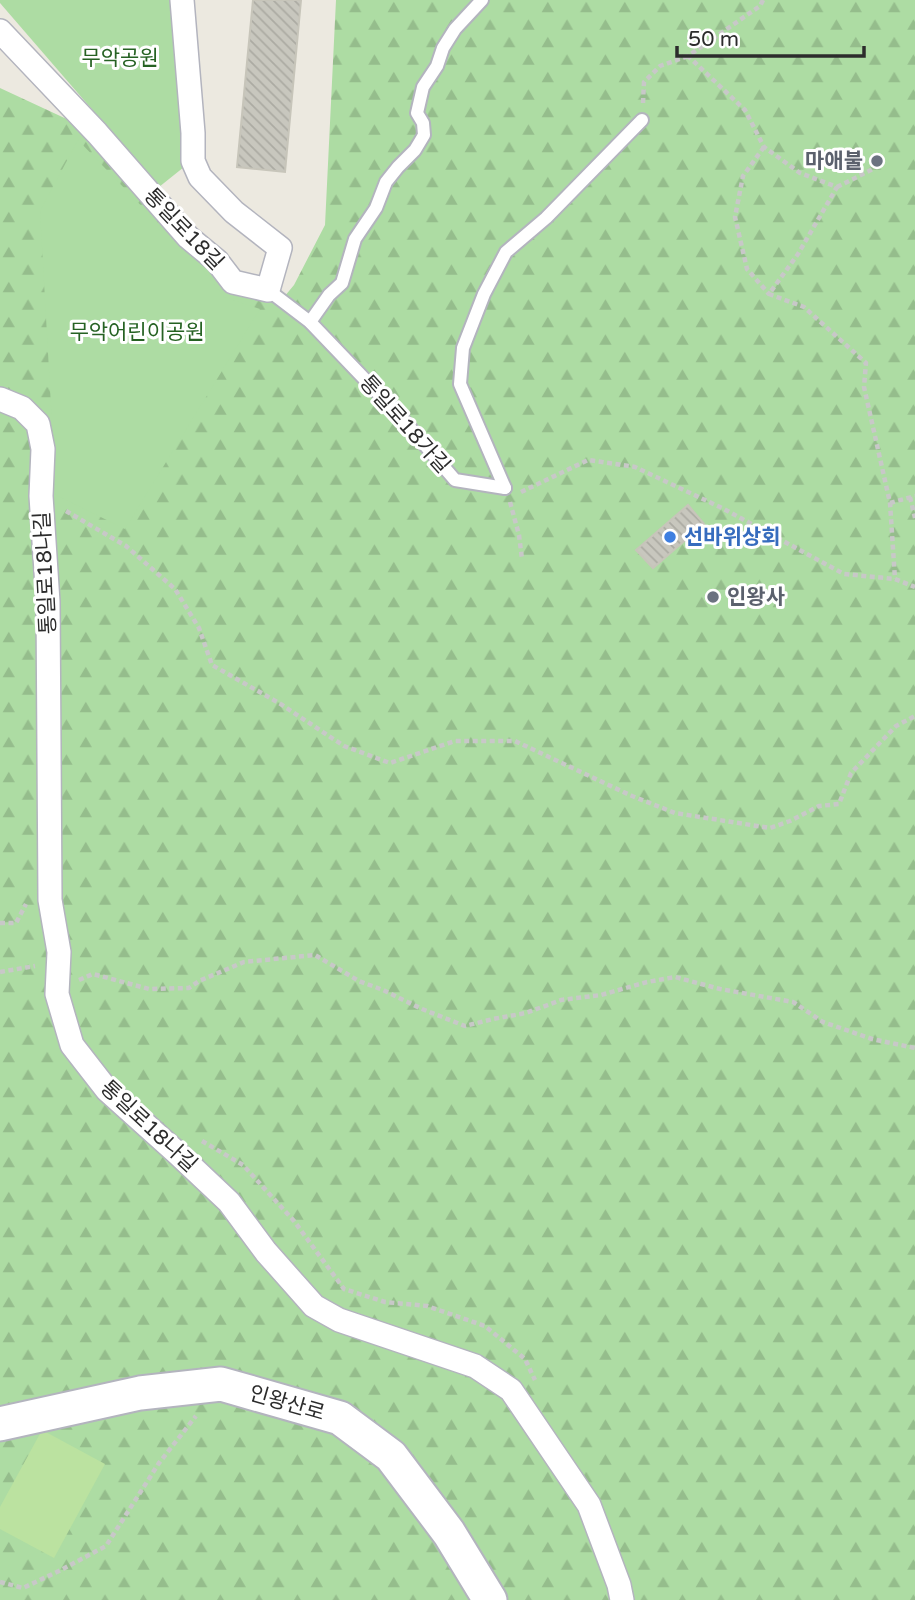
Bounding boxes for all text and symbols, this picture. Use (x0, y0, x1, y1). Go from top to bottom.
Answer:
scale bar (677, 14, 864, 58)
text: 50 m (688, 27, 739, 52)
park label: 무악공원 (81, 46, 159, 71)
place label: 마애불 (805, 149, 863, 174)
marker: 마애불 (869, 153, 885, 169)
street label: 통일로18길 (139, 183, 229, 275)
park label: 무악어린이공원 (69, 320, 205, 345)
street label: 통일로18가길 (354, 370, 455, 478)
street label: 통일로18나길 (30, 511, 61, 635)
place label: 선바위상회 (684, 525, 781, 550)
marker: 선바위상회 (662, 529, 678, 545)
place label: 인왕사 (727, 585, 785, 610)
marker: 인왕사 (705, 589, 721, 605)
street label: 통일로18나길 (95, 1075, 202, 1177)
street label: 인왕산로 (246, 1381, 327, 1426)

